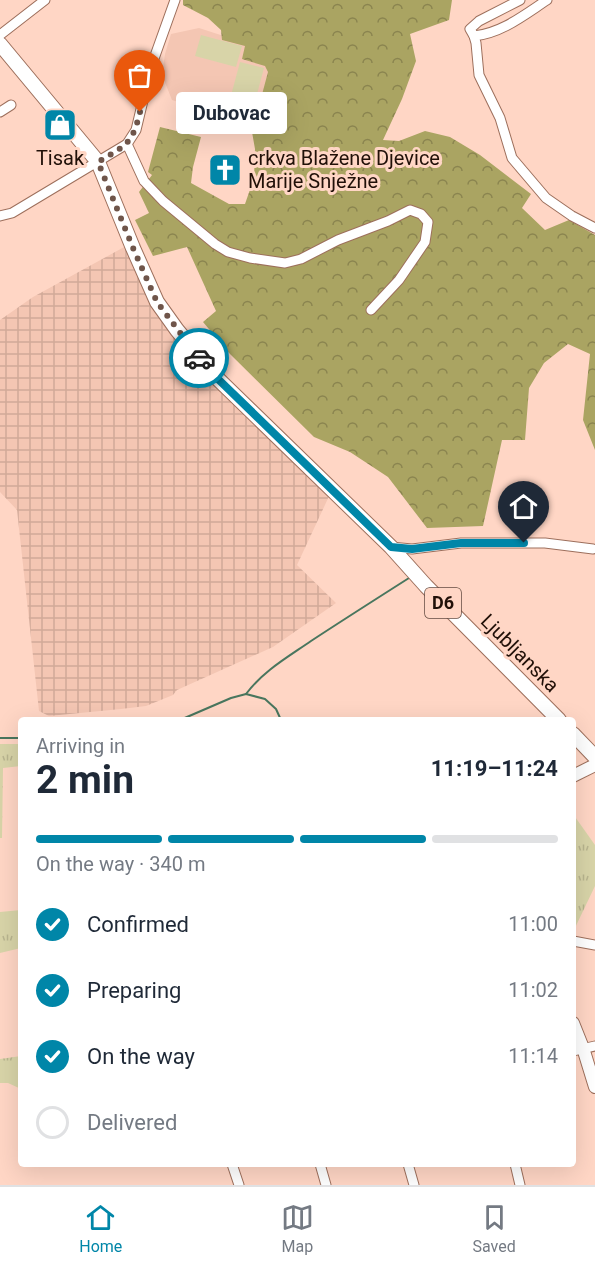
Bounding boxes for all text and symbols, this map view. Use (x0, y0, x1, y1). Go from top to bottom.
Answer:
pin (114, 50, 165, 112)
icon: bag (123, 59, 156, 92)
callout: Dubovac (176, 91, 287, 133)
text: Dubovac (193, 101, 270, 125)
shop icon: Tisak (42, 107, 78, 143)
place label: Tisak (36, 146, 85, 170)
place label: crkva Blažene Djevice Marije Snježne (248, 146, 440, 193)
church icon: crkva Blažene Djevice Marije Snježne (207, 152, 243, 188)
courier (169, 328, 229, 388)
icon: car (183, 342, 216, 375)
pin (498, 481, 549, 543)
icon: home (507, 490, 540, 523)
road number: D6 (425, 588, 461, 618)
street label: Ljubljanska (476, 609, 564, 697)
text: Arriving in (36, 734, 125, 758)
text: 11:19–11:24 (431, 756, 558, 781)
text: 2 min (36, 757, 134, 803)
text: On the way · 340 m (36, 852, 205, 876)
icon: check (36, 908, 69, 941)
text: Confirmed (87, 912, 189, 937)
text: 11:00 (508, 912, 558, 936)
icon: check (36, 974, 69, 1007)
text: Preparing (87, 978, 181, 1003)
text: 11:02 (508, 978, 558, 1002)
icon: check (36, 1040, 69, 1073)
text: On the way (87, 1044, 195, 1069)
text: 11:14 (508, 1044, 558, 1068)
text: Delivered (87, 1110, 177, 1135)
tab: Home (79, 1201, 122, 1256)
tab: Map (281, 1201, 314, 1256)
tab: Saved (472, 1201, 516, 1256)

